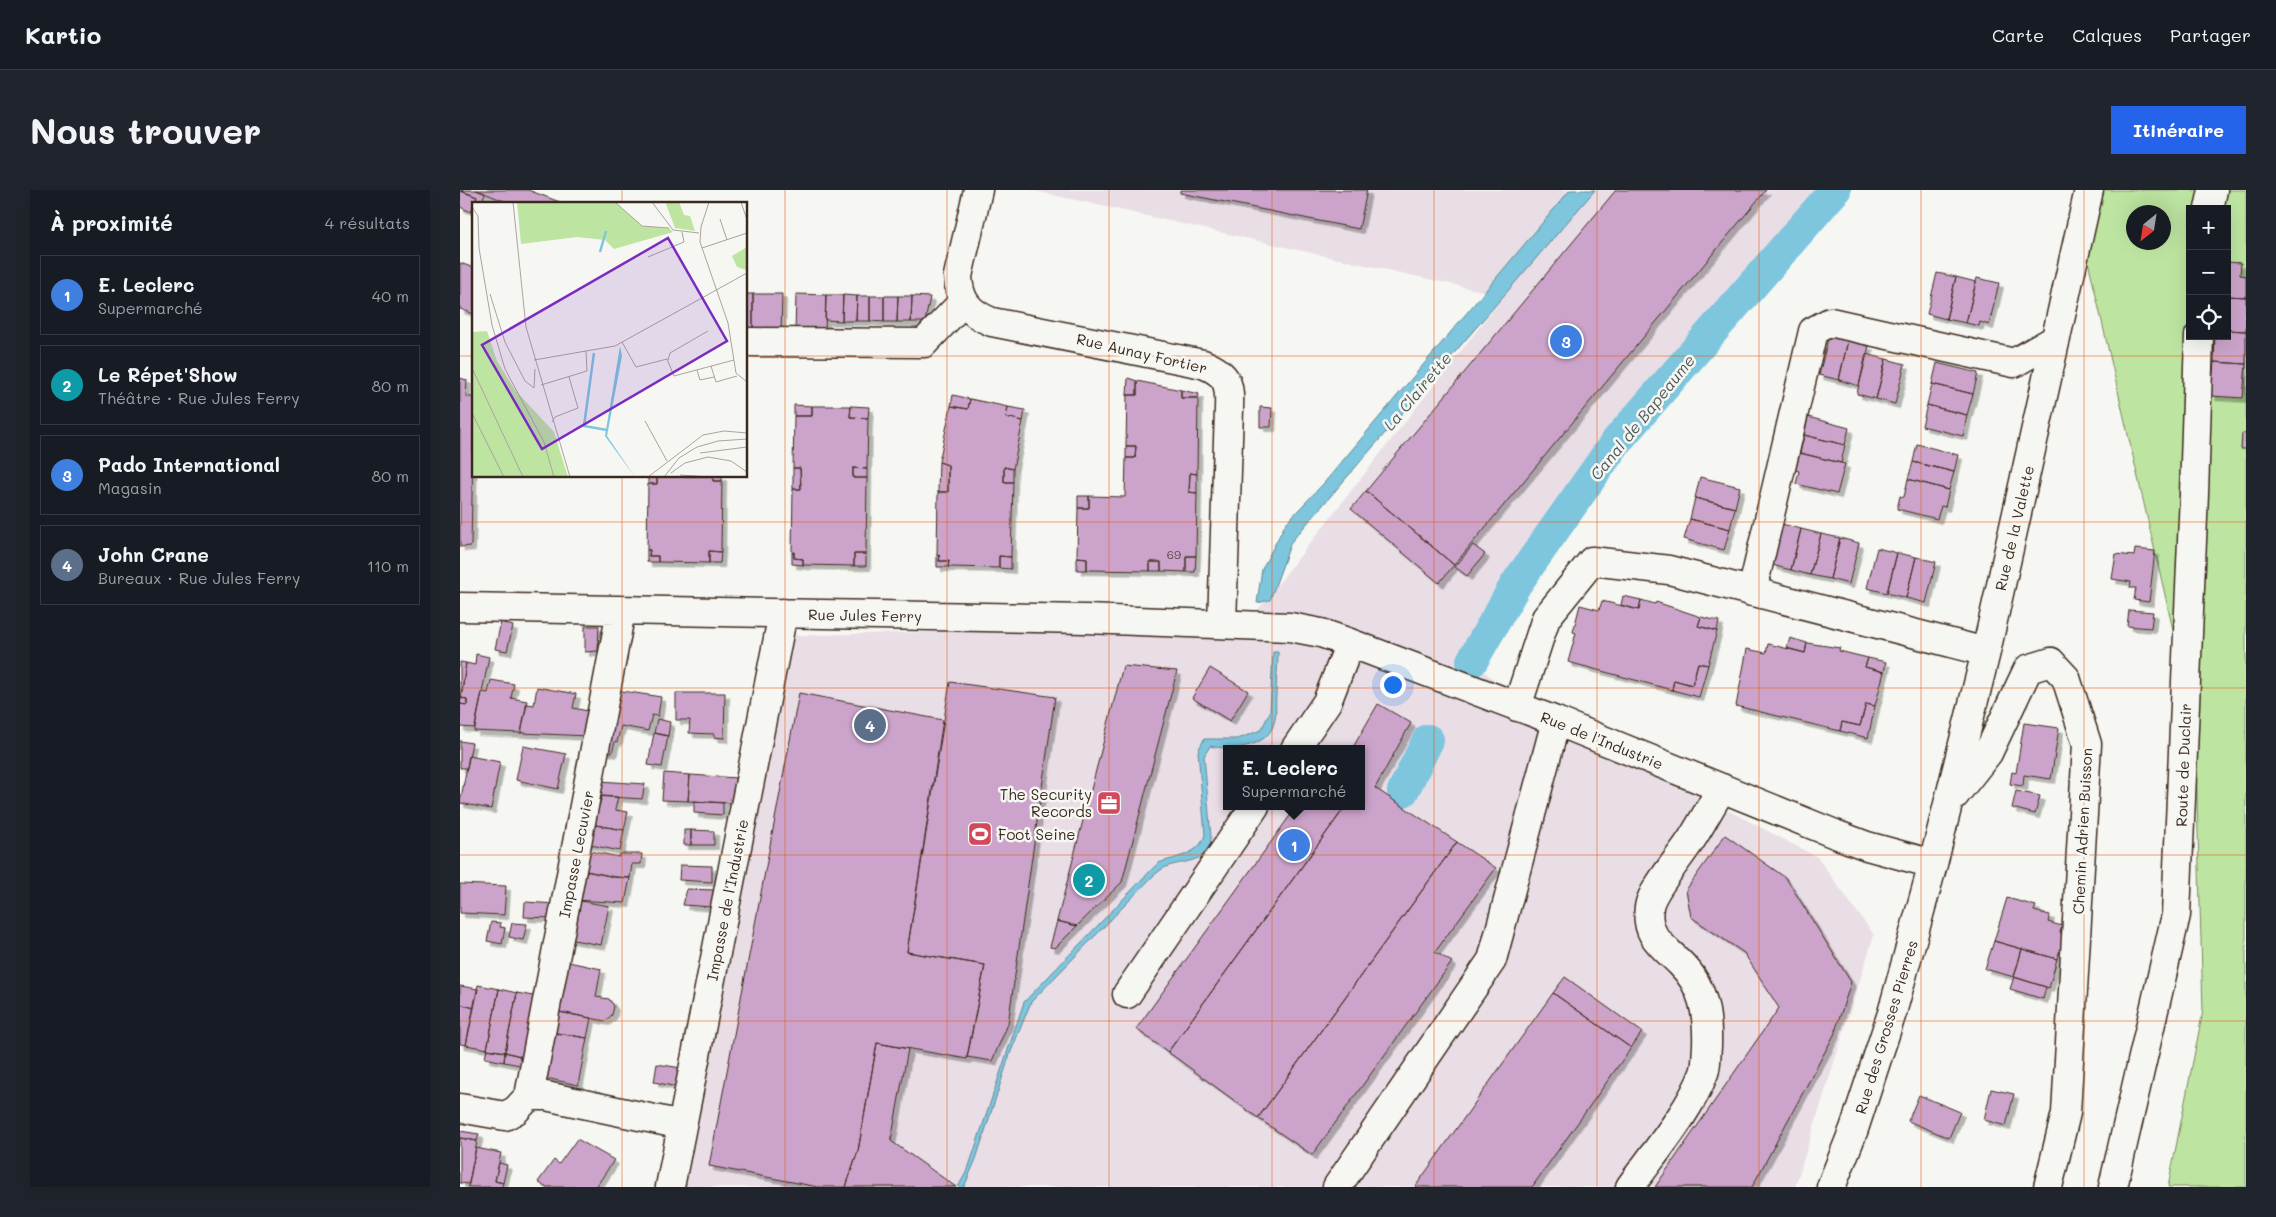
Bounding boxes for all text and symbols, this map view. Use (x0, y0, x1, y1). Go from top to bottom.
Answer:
text: Kartio (25, 19, 101, 50)
text: Carte (1992, 23, 2044, 47)
text: Calques (2072, 23, 2142, 47)
text: Partager (2170, 23, 2251, 47)
button: Itinéraire (2111, 106, 2246, 154)
text: Nous trouver (30, 107, 261, 153)
inset map (472, 202, 748, 478)
north arrow (2126, 205, 2171, 250)
map controls (2186, 205, 2231, 340)
button: + (2186, 205, 2231, 250)
text: À proximité (50, 209, 173, 236)
text: 4 résultats (325, 212, 410, 233)
button: − (2186, 250, 2231, 295)
text: E. Leclerc (98, 272, 194, 297)
text: 1 (63, 285, 71, 306)
text: 40 m (372, 285, 409, 306)
button: locate (2186, 295, 2231, 340)
text: Supermarché (98, 297, 203, 318)
pin: 3 (1550, 322, 1582, 360)
street label: Rue Aunay Fortier (1075, 328, 1209, 378)
water label: La Clairette (1378, 348, 1456, 434)
water label: Canal de Bapeaume (1585, 350, 1699, 484)
text: Le Répet'Show (98, 362, 238, 387)
text: 2 (63, 375, 71, 396)
text: 80 m (372, 375, 409, 396)
text: Théâtre · Rue Jules Ferry (98, 387, 300, 408)
text: Pado International (98, 452, 280, 477)
street label: Rue de la Valette (1990, 463, 2038, 593)
text: 3 (62, 465, 72, 486)
text: 80 m (372, 465, 409, 486)
text: Magasin (98, 477, 162, 498)
text: John Crane (98, 542, 209, 567)
house number: 69 (1167, 546, 1181, 562)
text: 4 (62, 555, 72, 576)
text: 110 m (367, 555, 409, 576)
text: Bureaux · Rue Jules Ferry (98, 567, 300, 588)
street label: Rue Jules Ferry (808, 604, 922, 626)
your location (1380, 672, 1406, 698)
street label: Route de Duclair (2171, 703, 2195, 827)
pin: 4 (854, 706, 886, 744)
street label: Rue de l'Industrie (1538, 706, 1666, 774)
popup (1223, 745, 1365, 810)
street label: Chemin Adrien Buisson (2068, 747, 2096, 915)
text: E. Leclerc (1242, 755, 1338, 780)
text: Supermarché (1242, 780, 1346, 801)
place label: The Security Records (1000, 784, 1092, 821)
street label: Impasse Lecuvier (554, 789, 598, 919)
office icon: The Security Records (1096, 790, 1122, 816)
street label: Impasse de l'Industrie (702, 817, 752, 983)
sports icon: Foot Seine (967, 821, 993, 847)
place label: Foot Seine (998, 824, 1076, 844)
pin: 1 (1278, 826, 1310, 864)
pin: 2 (1073, 861, 1105, 899)
street label: Rue des Grosses Pierres (1850, 938, 1922, 1116)

